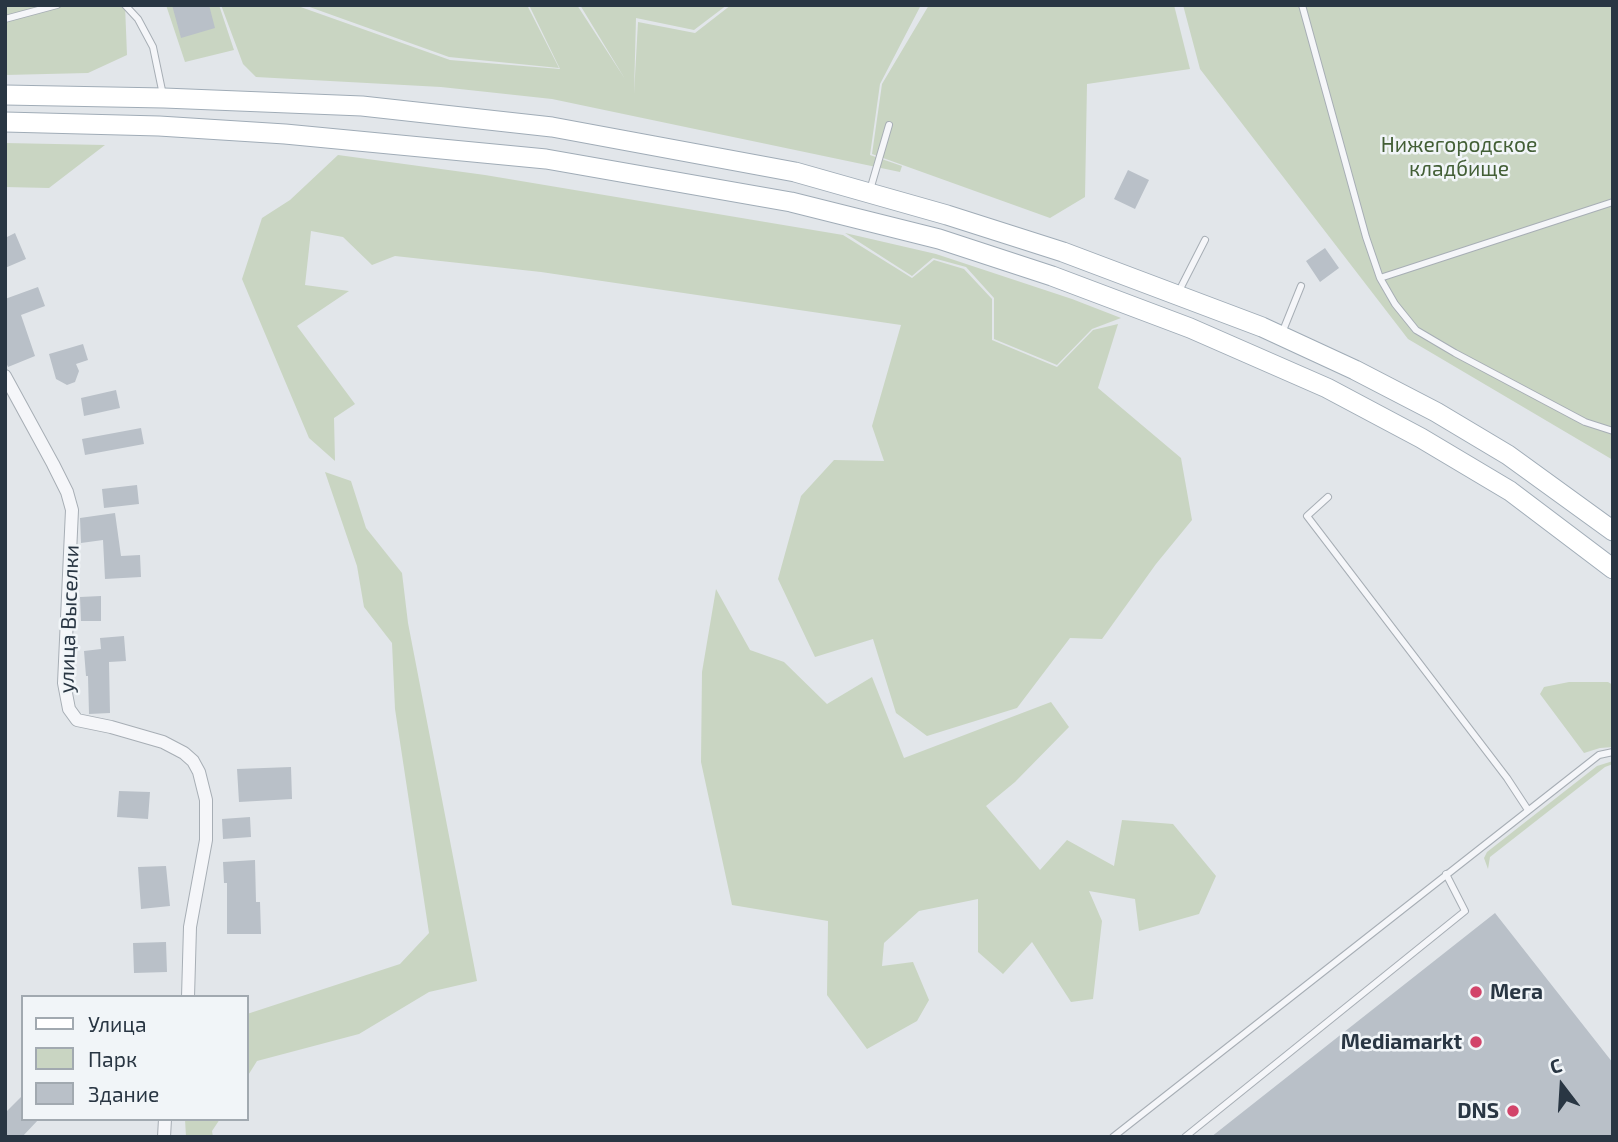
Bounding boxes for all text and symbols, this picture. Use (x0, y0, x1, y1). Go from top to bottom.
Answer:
park label: Нижегородское кладбище (1381, 132, 1537, 182)
street label: улица Выселки (54, 544, 84, 694)
place label: Мега (1490, 979, 1543, 1005)
marker: Мега (1468, 984, 1484, 1000)
legend (21, 995, 248, 1121)
text: Улица (88, 1011, 147, 1036)
place label: Mediamarkt (1341, 1029, 1462, 1055)
marker: Mediamarkt (1468, 1034, 1484, 1050)
text: Парк (88, 1046, 137, 1071)
north arrow (1527, 1051, 1597, 1121)
text: С (1547, 1053, 1564, 1078)
text: Здание (88, 1081, 159, 1106)
place label: DNS (1457, 1098, 1499, 1124)
marker: DNS (1505, 1103, 1521, 1119)

